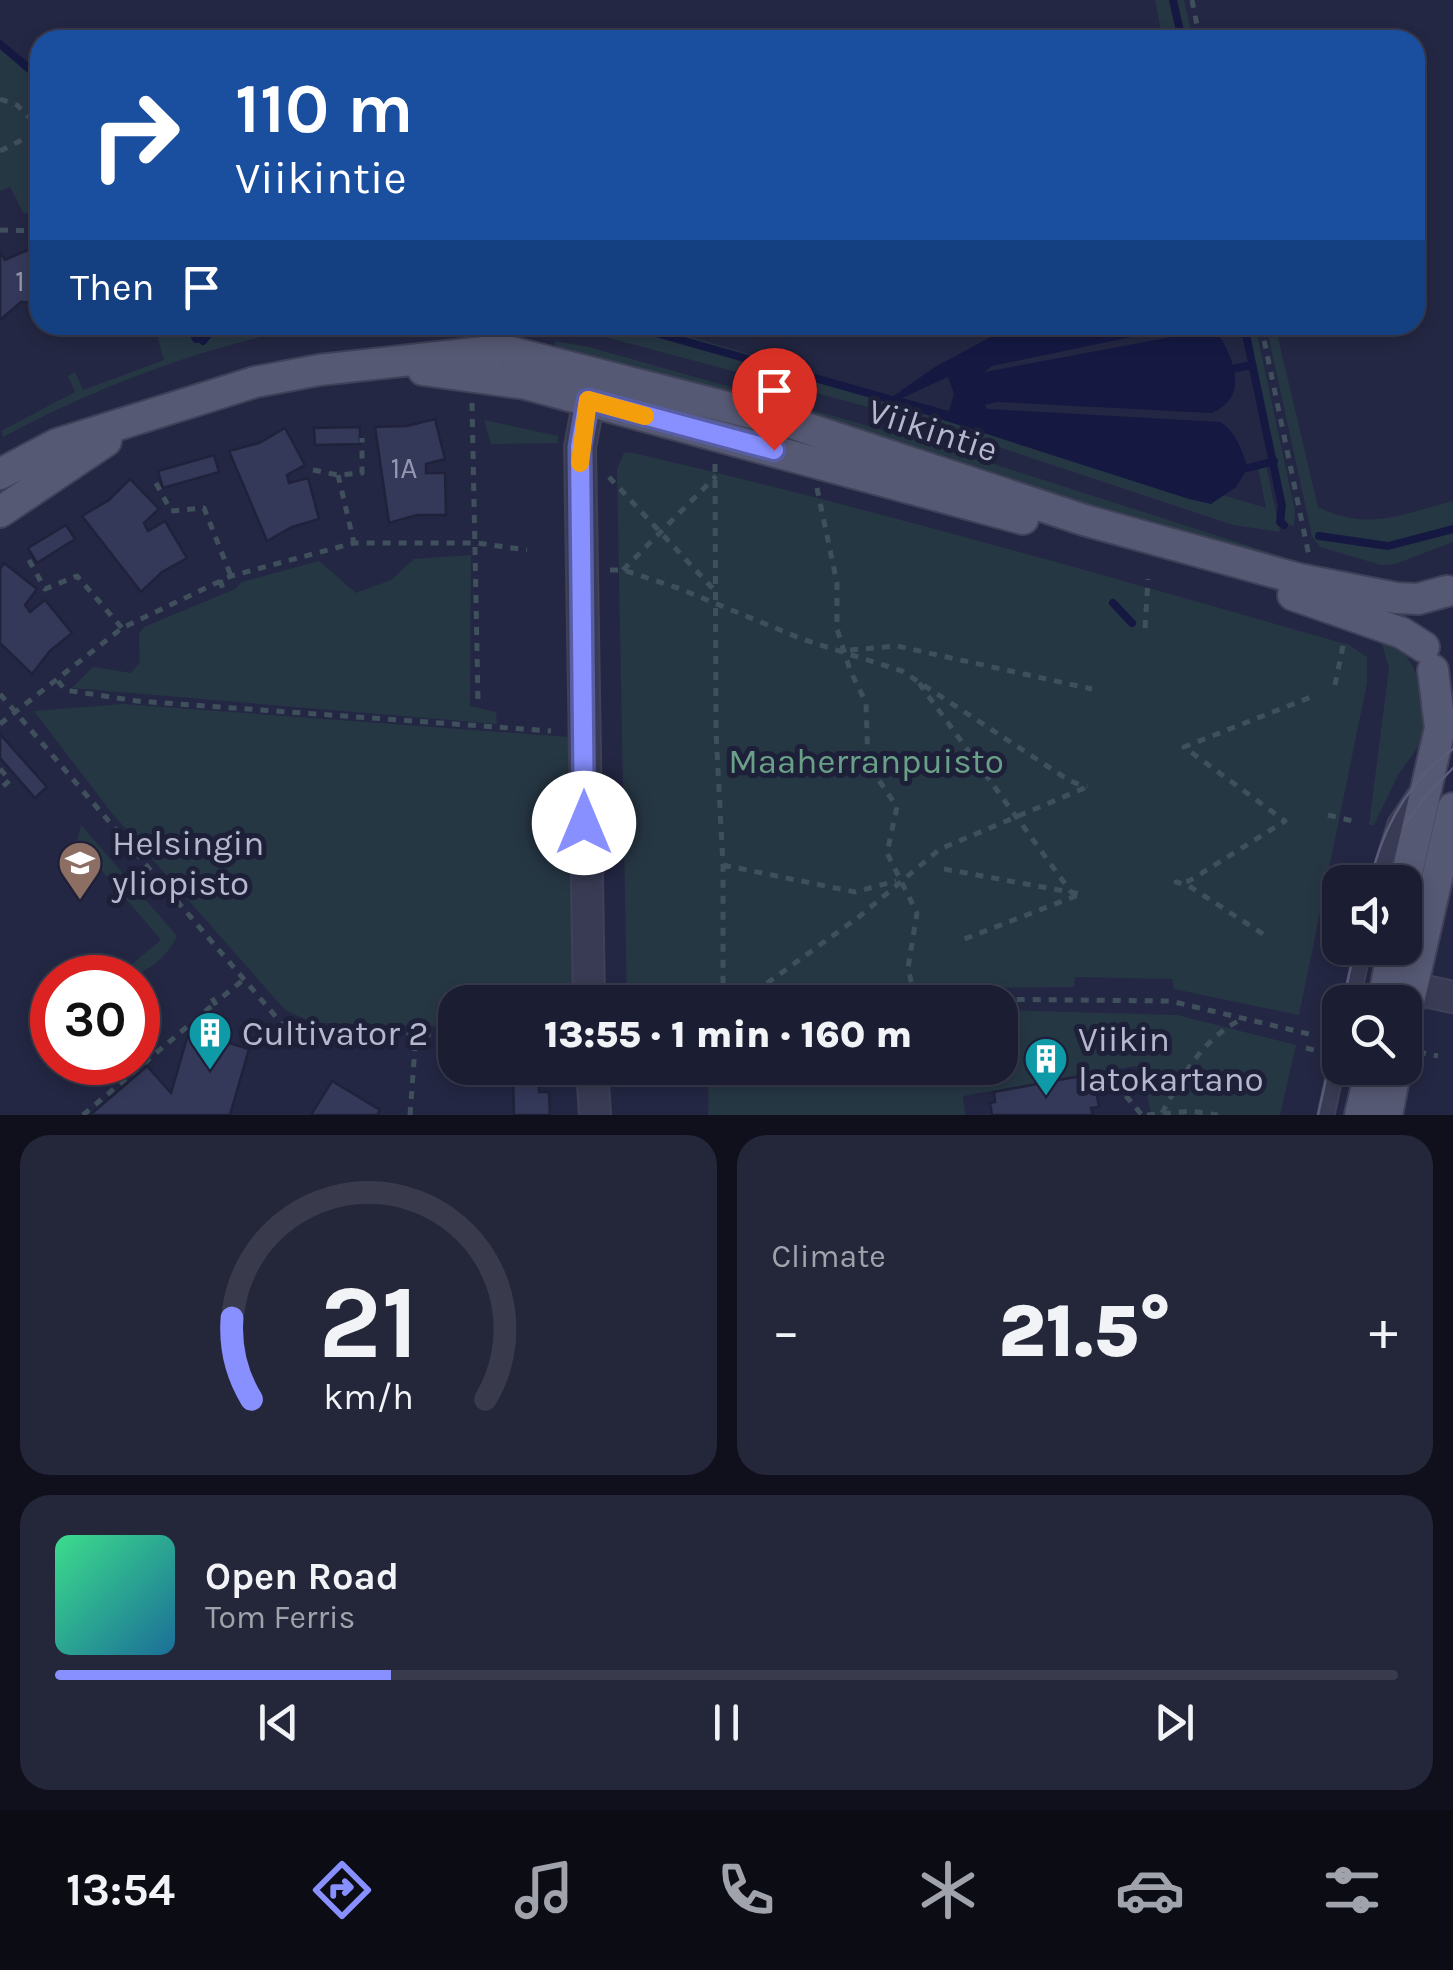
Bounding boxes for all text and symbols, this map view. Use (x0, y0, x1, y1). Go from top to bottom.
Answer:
text: 110 m (235, 68, 413, 150)
icon: right (70, 70, 200, 200)
text: Viikintie (235, 152, 407, 204)
icon: arrive (174, 260, 229, 315)
house number: 1 (15, 263, 25, 299)
text: Then (70, 265, 154, 310)
pin (732, 348, 817, 451)
icon: arrive (747, 363, 802, 418)
street label: Viikintie (863, 390, 1003, 471)
house number: 1A (390, 450, 418, 486)
park label: Maaherranpuisto (728, 741, 1004, 782)
position arrow (532, 771, 636, 875)
place label: Helsingin yliopisto (111, 823, 264, 904)
school or university icon: Helsingin yliopisto (57, 840, 103, 901)
map controls (1322, 865, 1422, 1085)
button: sound (1322, 865, 1422, 965)
speed limit sign: 30 (30, 955, 160, 1085)
button: search (1322, 985, 1422, 1085)
building icon: Cultivator 2 (187, 1010, 233, 1071)
text: 13:55 · 1 min · 160 m (544, 1012, 912, 1057)
place label: Cultivator 2 (242, 1013, 428, 1054)
place label: Viikin latokartano (1078, 1019, 1264, 1100)
building icon: Viikin latokartano (1023, 1036, 1069, 1097)
text: Climate (772, 1238, 886, 1275)
text: 21 (318, 1262, 418, 1383)
text: 21.5° (998, 1287, 1171, 1375)
text: − (772, 1299, 800, 1363)
text: + (1369, 1299, 1398, 1363)
text: km/h (323, 1376, 414, 1418)
text: Open Road (205, 1554, 399, 1599)
text: Tom Ferris (205, 1599, 355, 1636)
icon: previous (251, 1695, 306, 1750)
icon: pause (699, 1695, 754, 1750)
icon: next (1147, 1695, 1202, 1750)
icon: directions (307, 1855, 377, 1925)
icon: music (509, 1855, 579, 1925)
icon: phone (711, 1855, 781, 1925)
icon: climate (913, 1855, 983, 1925)
icon: car (1115, 1855, 1185, 1925)
icon: filters (1317, 1855, 1387, 1925)
text: 13:54 (66, 1864, 175, 1916)

